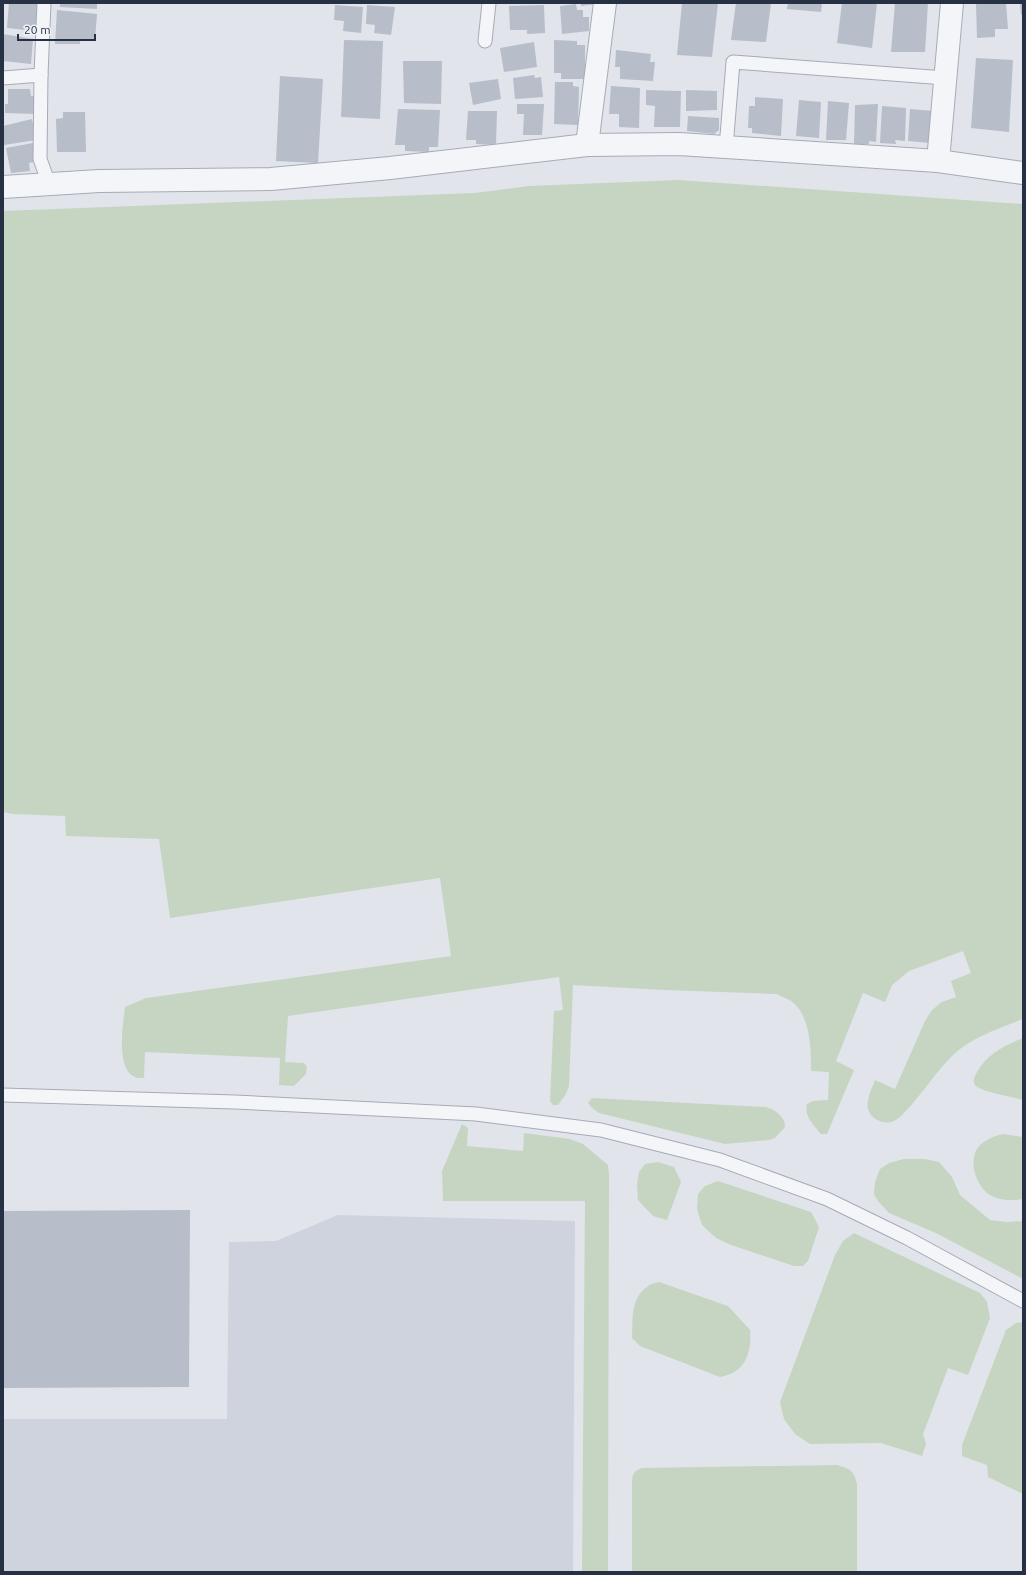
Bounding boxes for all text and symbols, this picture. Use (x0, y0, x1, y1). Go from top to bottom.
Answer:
scale bar (18, 16, 95, 42)
text: 20 m (24, 23, 51, 36)

